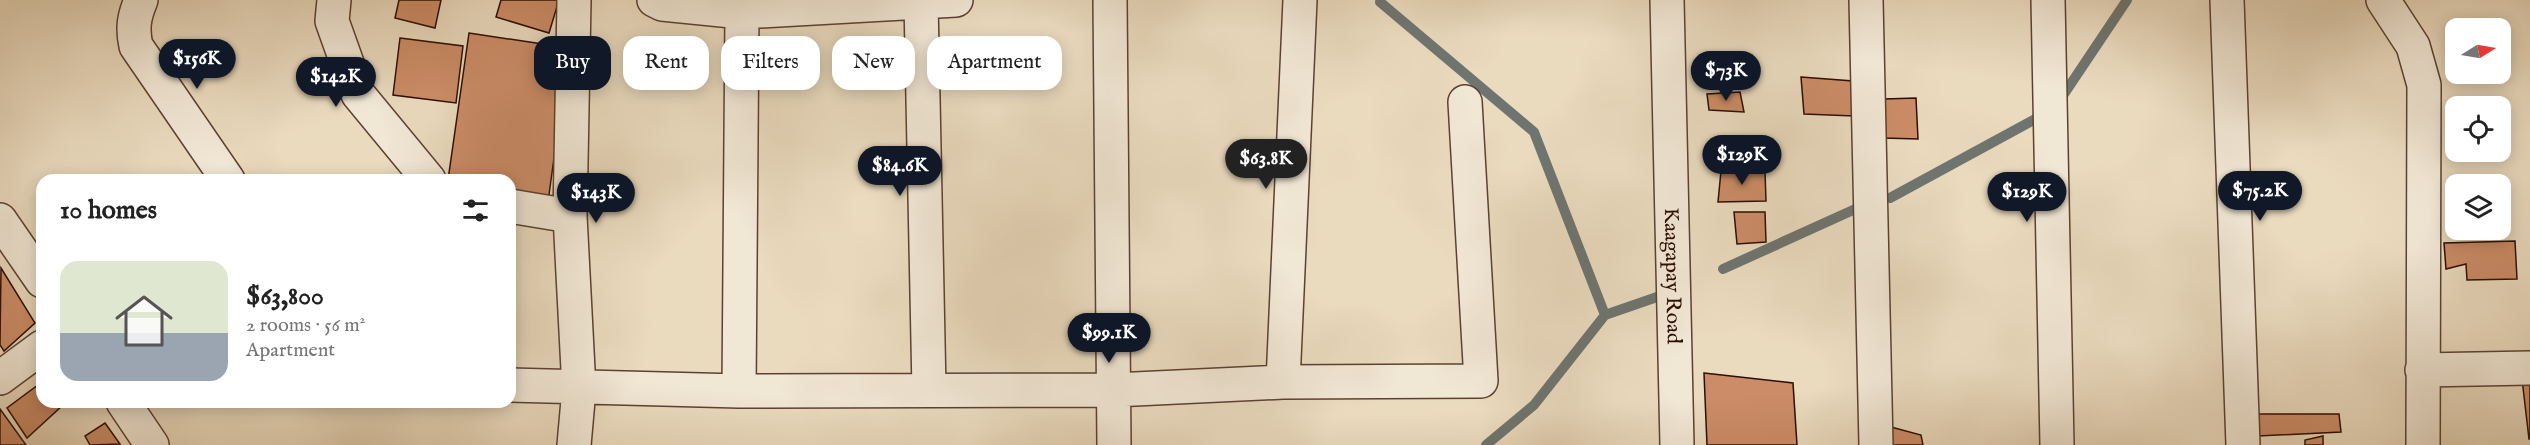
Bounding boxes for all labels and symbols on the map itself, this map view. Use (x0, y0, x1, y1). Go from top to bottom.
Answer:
north arrow (2445, 18, 2511, 84)
pin: $156K (155, 39, 239, 90)
pin: $73K (1690, 51, 1762, 102)
pin: $142K (294, 57, 378, 108)
pin: $129K (1700, 135, 1784, 186)
pin: $63.8K (1217, 139, 1315, 190)
pin: $84.6K (851, 146, 949, 197)
pin: $75.2K (2211, 171, 2309, 222)
pin: $129K (1985, 172, 2069, 223)
pin: $143K (554, 173, 638, 224)
street label: Kaagapay Road (1657, 207, 1687, 345)
pin: $99.1K (1060, 313, 1158, 364)

